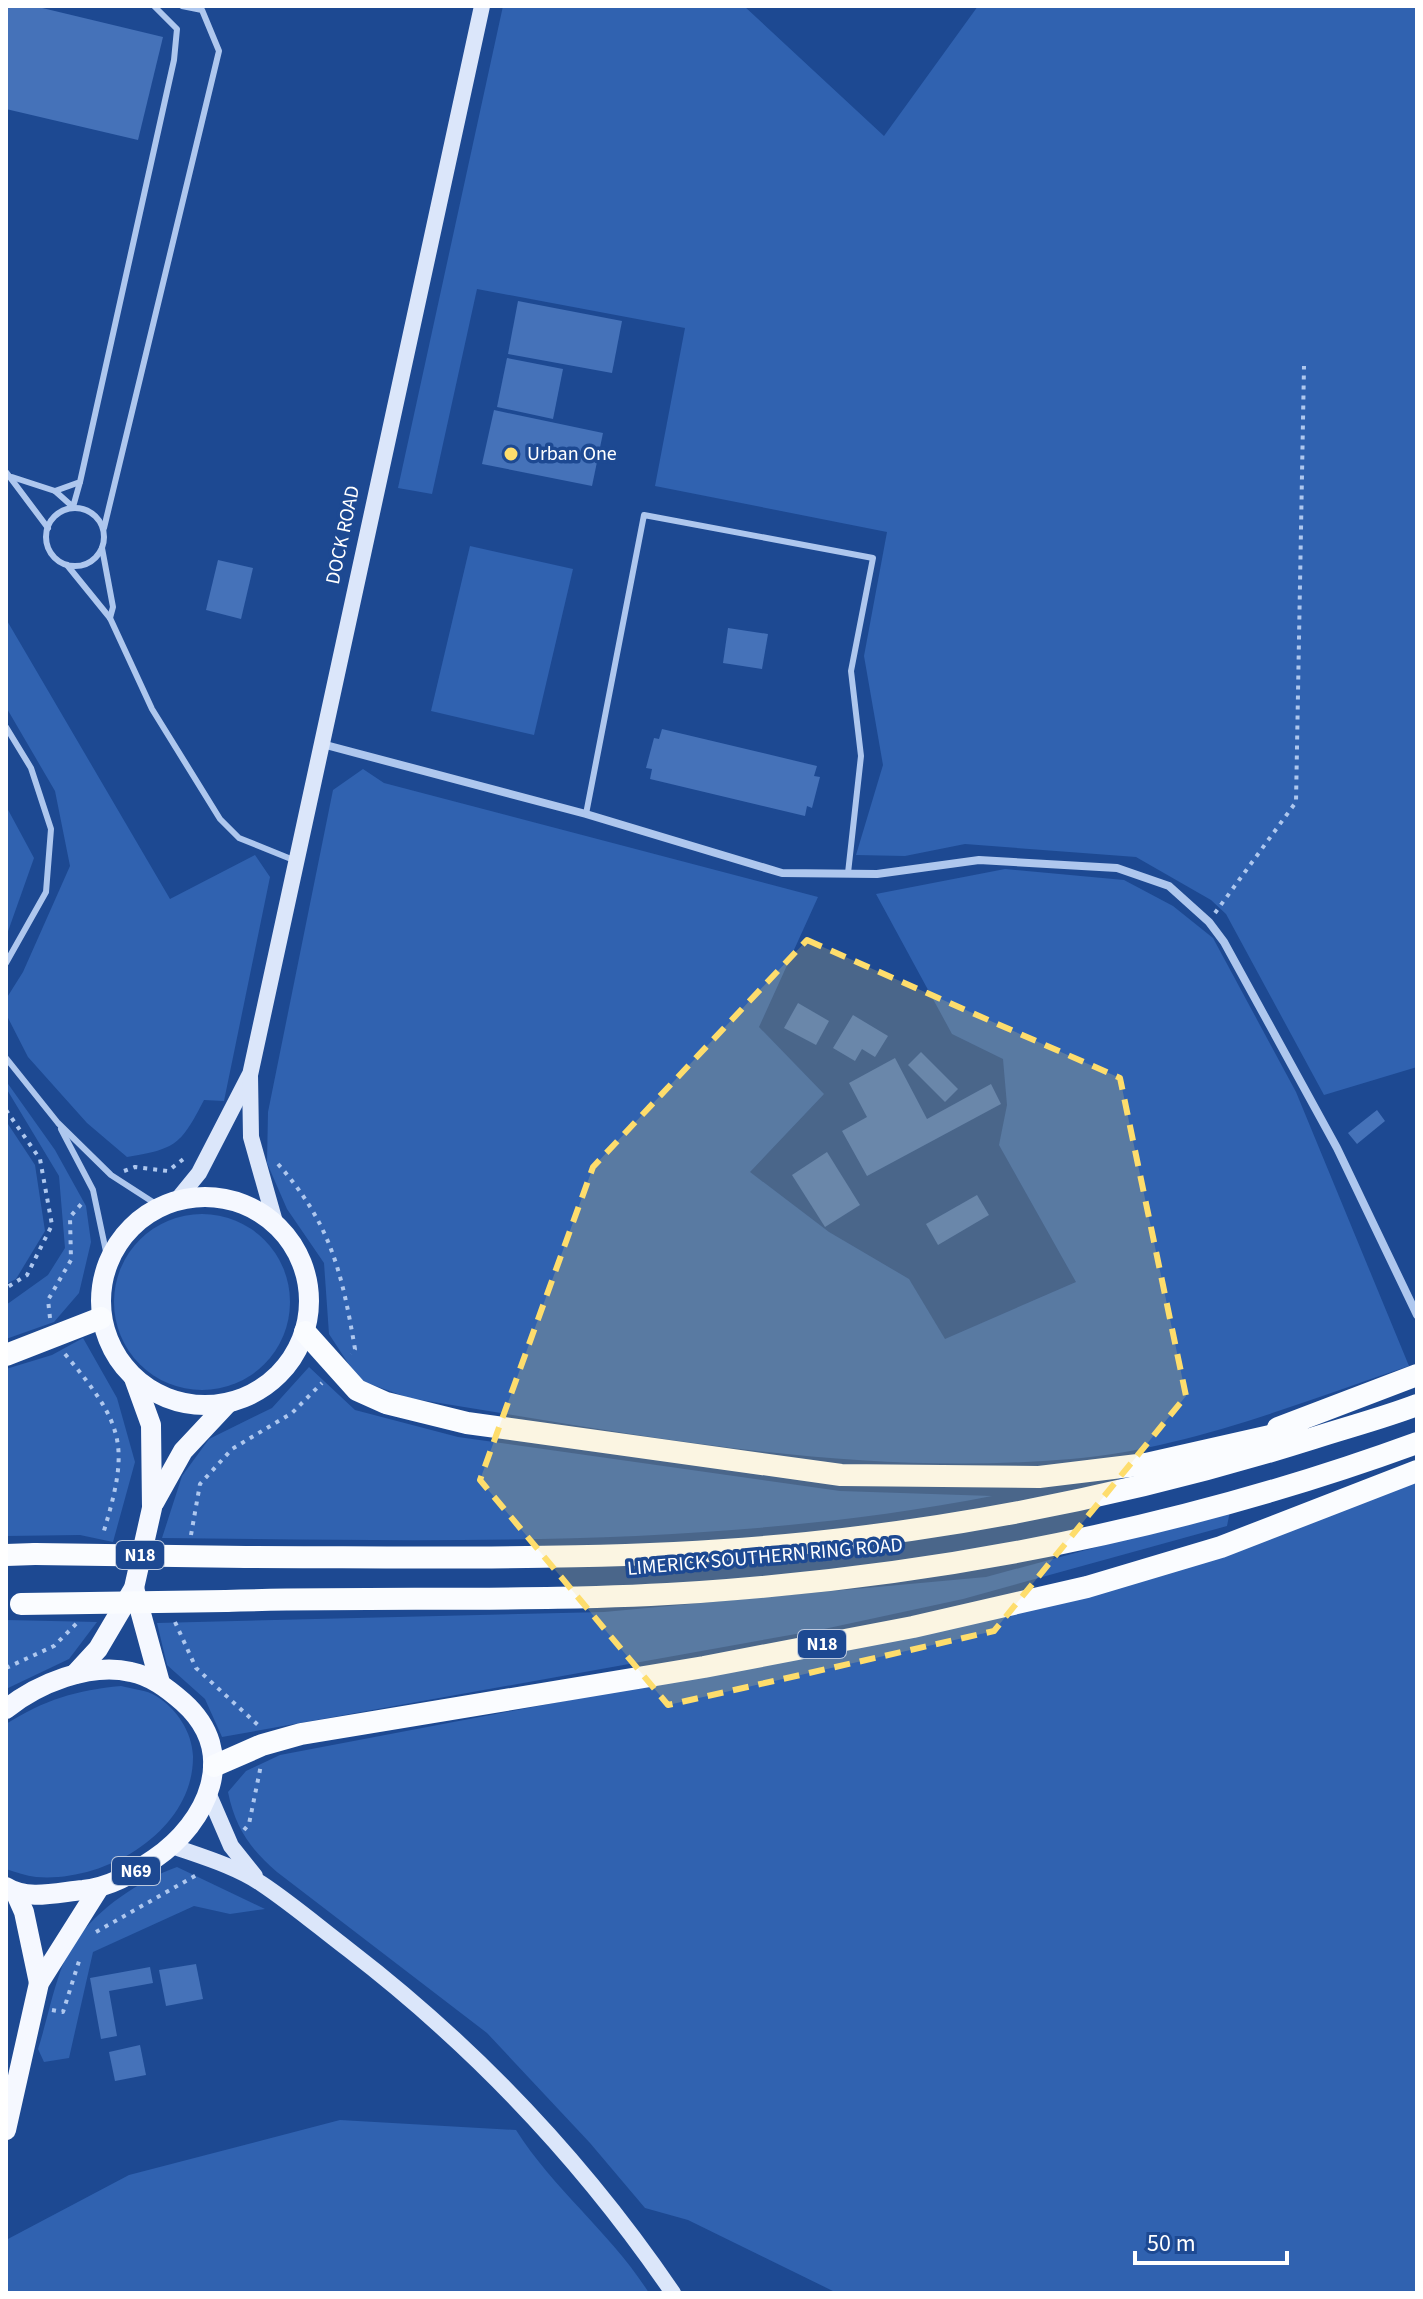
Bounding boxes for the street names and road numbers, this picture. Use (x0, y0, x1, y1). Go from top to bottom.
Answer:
street label: DOCK ROAD (319, 483, 367, 587)
street label: LIMERICK SOUTHERN RING ROAD (626, 1531, 904, 1583)
road number: N18 (116, 1541, 164, 1569)
road number: N18 (798, 1630, 846, 1658)
road number: N69 (112, 1857, 160, 1885)

